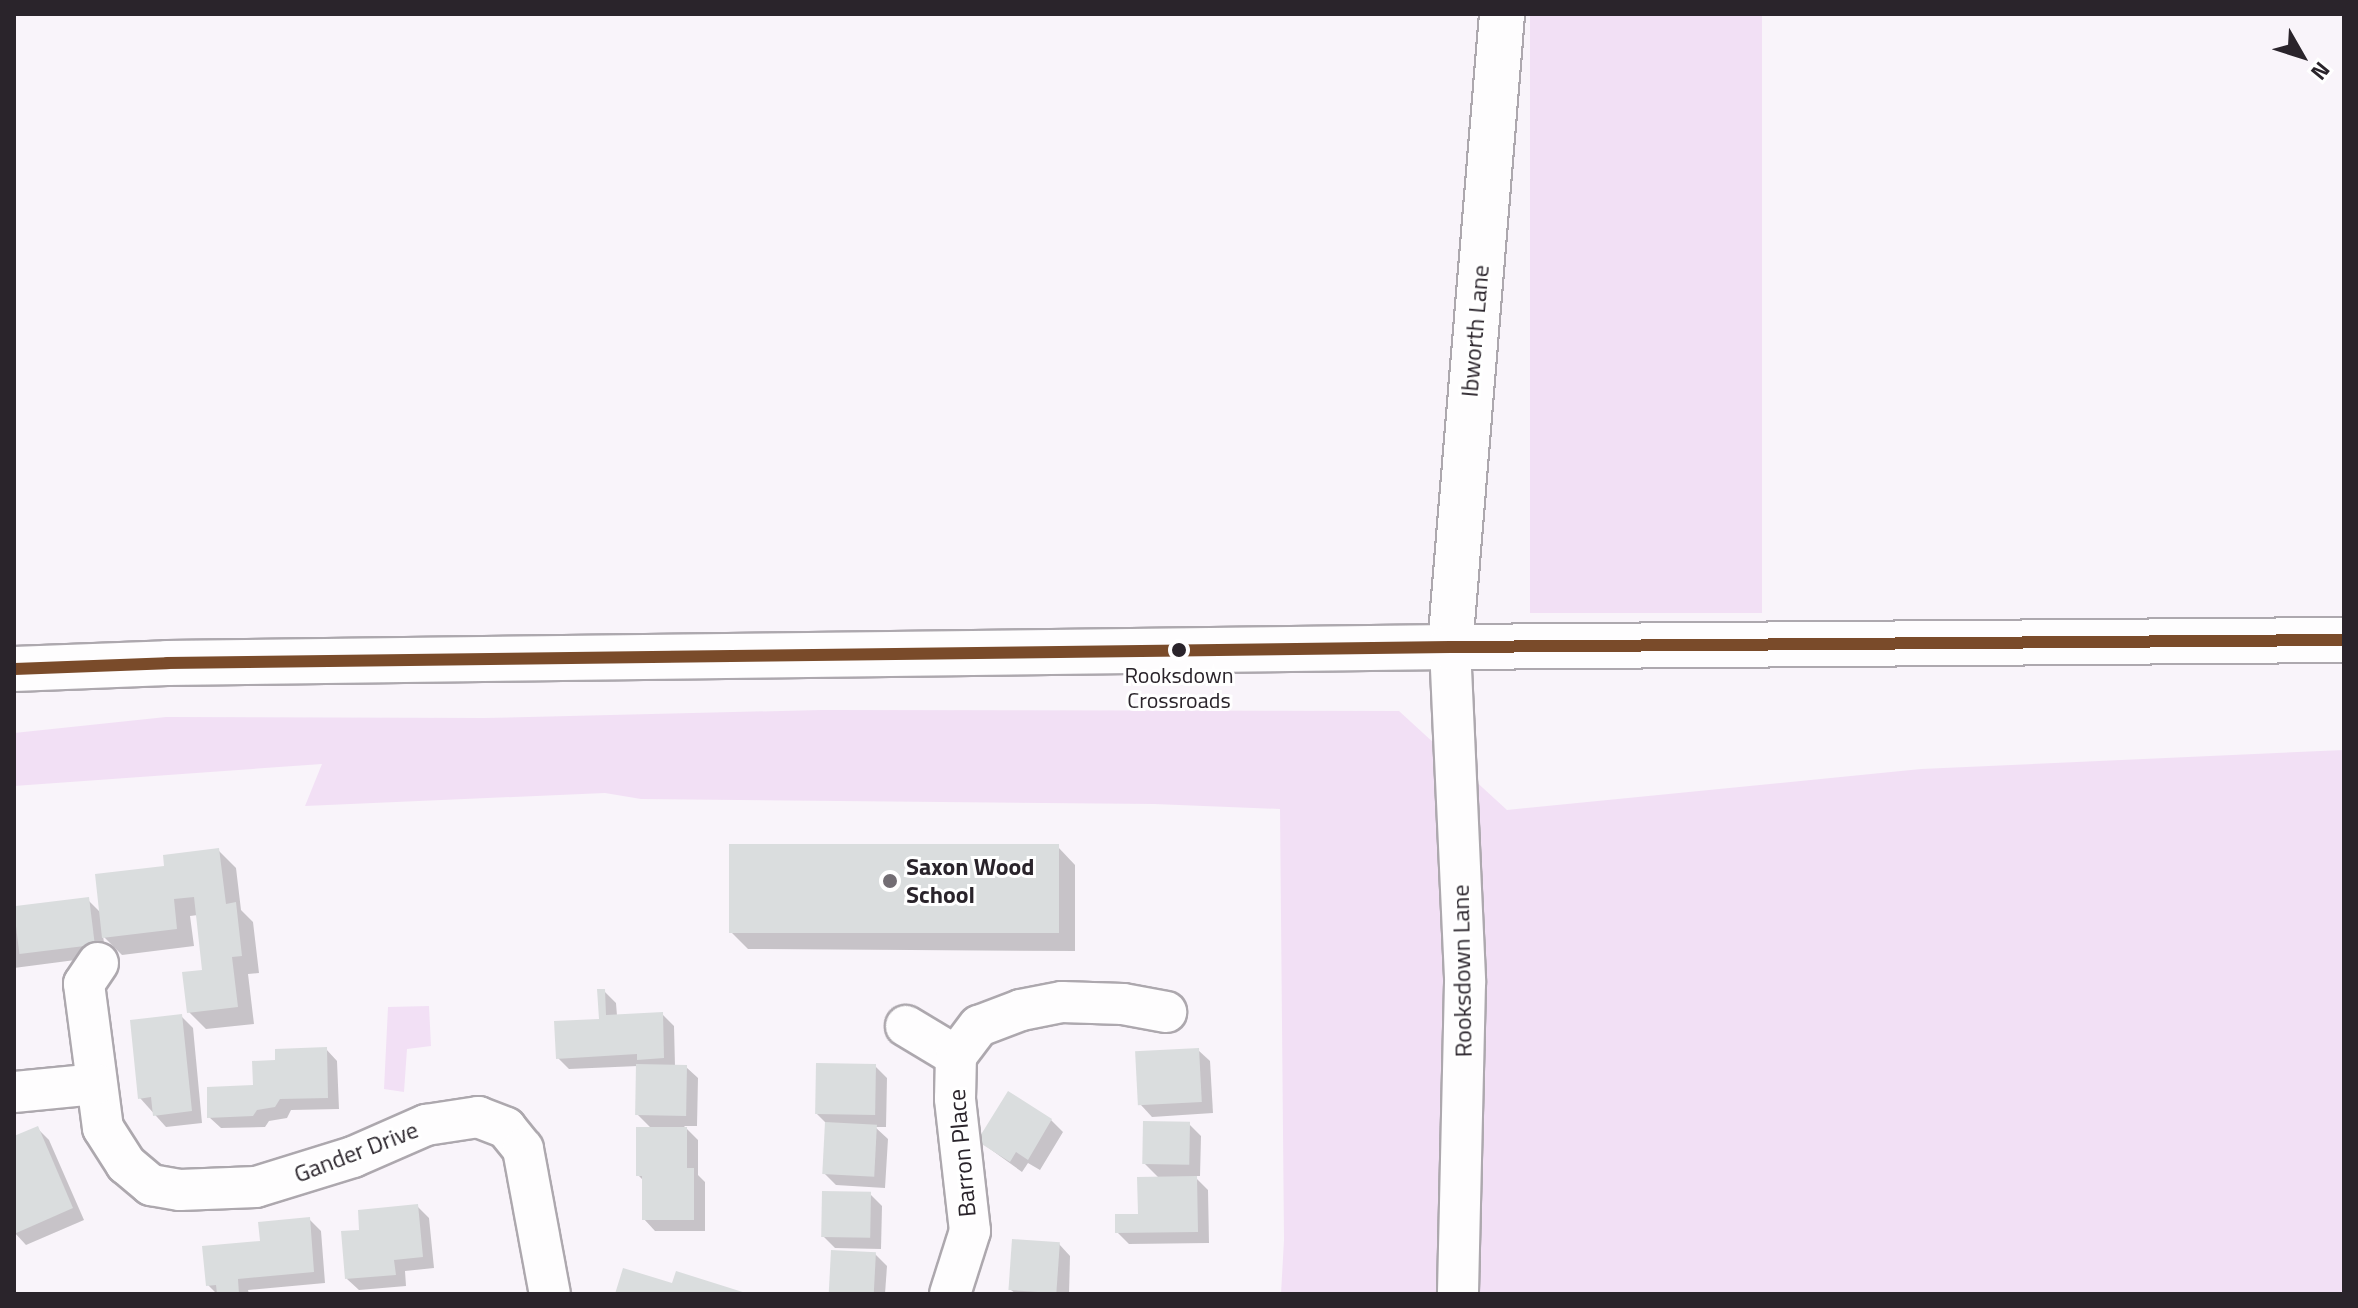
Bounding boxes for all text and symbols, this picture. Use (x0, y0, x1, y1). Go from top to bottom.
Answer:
north arrow (2262, 16, 2342, 96)
text: N (2303, 54, 2339, 88)
street label: Ibworth Lane (1455, 264, 1495, 398)
marker: Rooksdown Crossroads (1171, 642, 1187, 658)
place label: Rooksdown Crossroads (1124, 662, 1234, 714)
place label: Saxon Wood School (906, 853, 1034, 909)
marker: Saxon Wood School (881, 872, 899, 890)
street label: Rooksdown Lane (1446, 884, 1478, 1058)
street label: Barron Place (942, 1088, 982, 1218)
street label: Gander Drive (290, 1115, 422, 1189)

